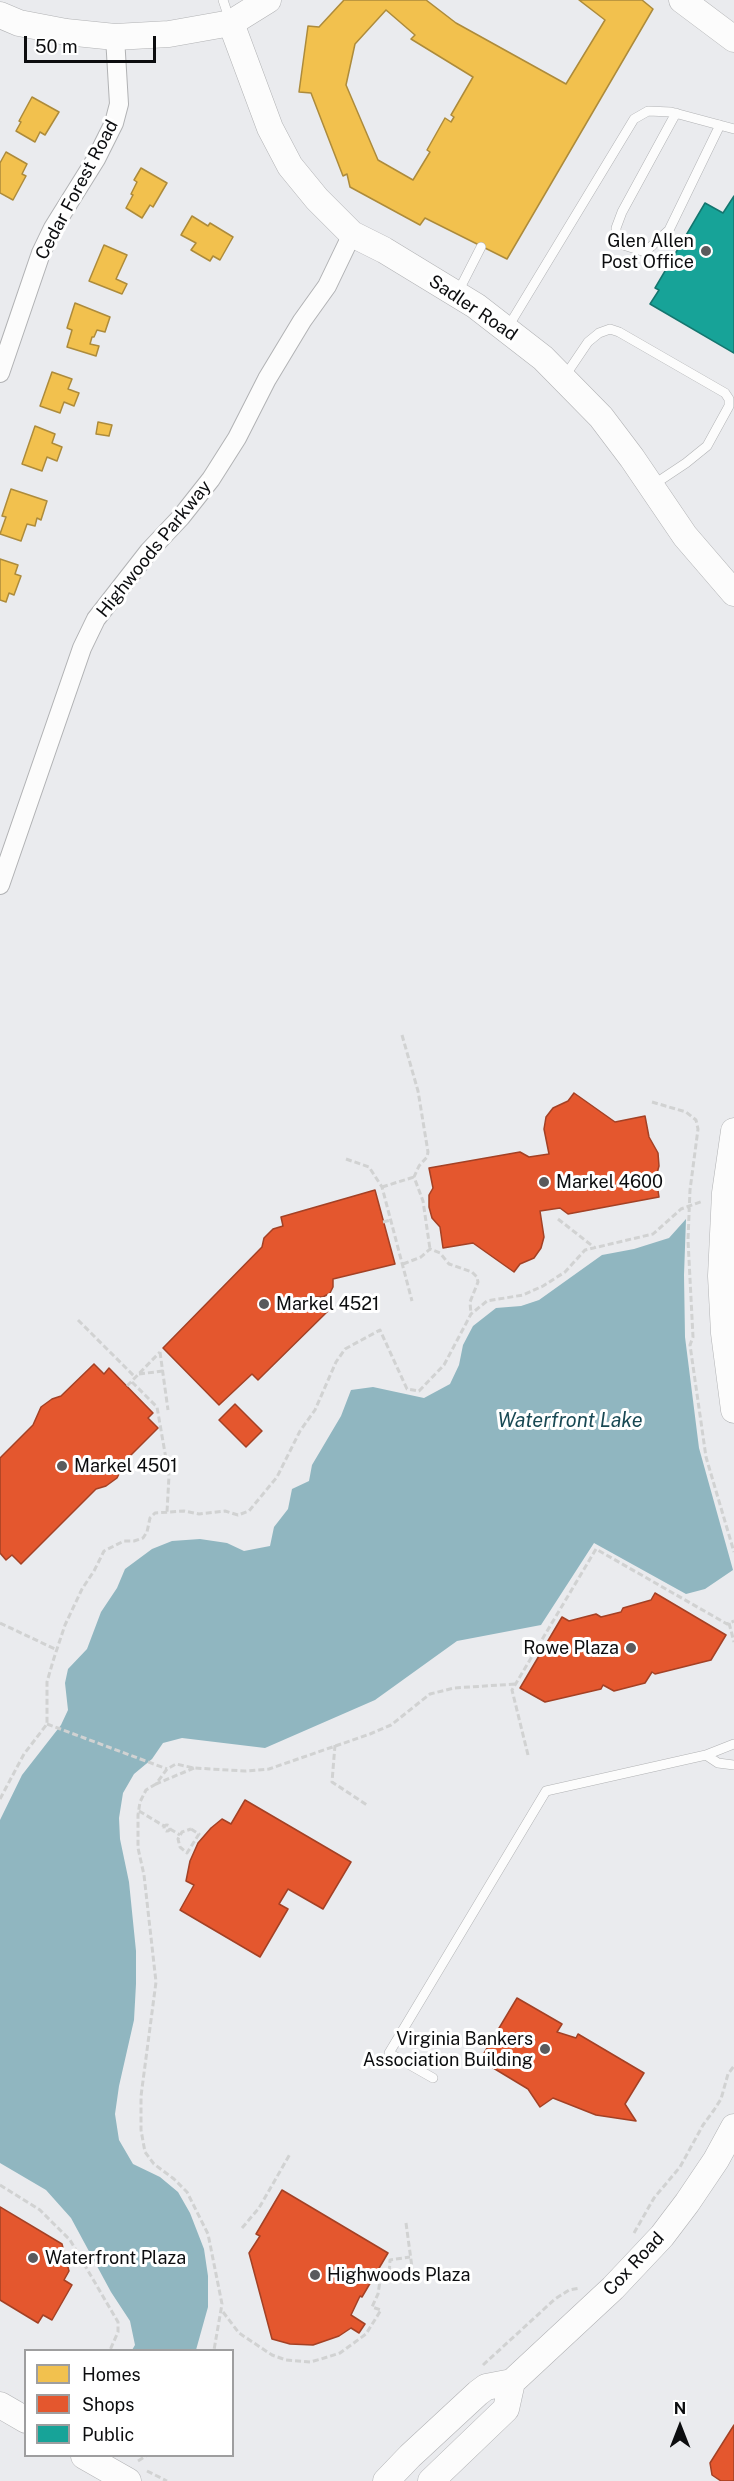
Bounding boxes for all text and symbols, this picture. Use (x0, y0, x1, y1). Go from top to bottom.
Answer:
scale bar (27, 24, 159, 62)
text: 50 m (35, 36, 78, 57)
street label: Cedar Forest Road (31, 116, 123, 264)
place label: Glen Allen Post Office (601, 230, 694, 272)
marker: Glen Allen Post Office (699, 244, 713, 258)
street label: Sadler Road (425, 271, 521, 345)
street label: Highwoods Parkway (92, 476, 216, 622)
place label: Markel 4600 (556, 1171, 663, 1193)
marker: Markel 4600 (537, 1175, 551, 1189)
place label: Markel 4521 (276, 1293, 379, 1315)
marker: Markel 4521 (257, 1297, 271, 1311)
water label: Waterfront Lake (497, 1409, 643, 1433)
place label: Markel 4501 (74, 1455, 178, 1477)
marker: Markel 4501 (55, 1459, 69, 1473)
place label: Rowe Plaza (523, 1637, 619, 1659)
marker: Rowe Plaza (624, 1641, 638, 1655)
place label: Virginia Bankers Association Building (363, 2028, 533, 2070)
marker: Virginia Bankers Association Building (538, 2042, 552, 2056)
street label: Cox Road (599, 2228, 669, 2300)
place label: Waterfront Plaza (45, 2247, 186, 2269)
marker: Waterfront Plaza (26, 2251, 40, 2265)
place label: Highwoods Plaza (327, 2264, 470, 2286)
marker: Highwoods Plaza (308, 2268, 322, 2282)
legend (24, 2349, 234, 2457)
text: Homes (82, 2364, 141, 2385)
text: Shops (82, 2394, 134, 2415)
north arrow (650, 2397, 710, 2457)
text: N (674, 2399, 686, 2418)
text: Public (82, 2424, 134, 2445)

